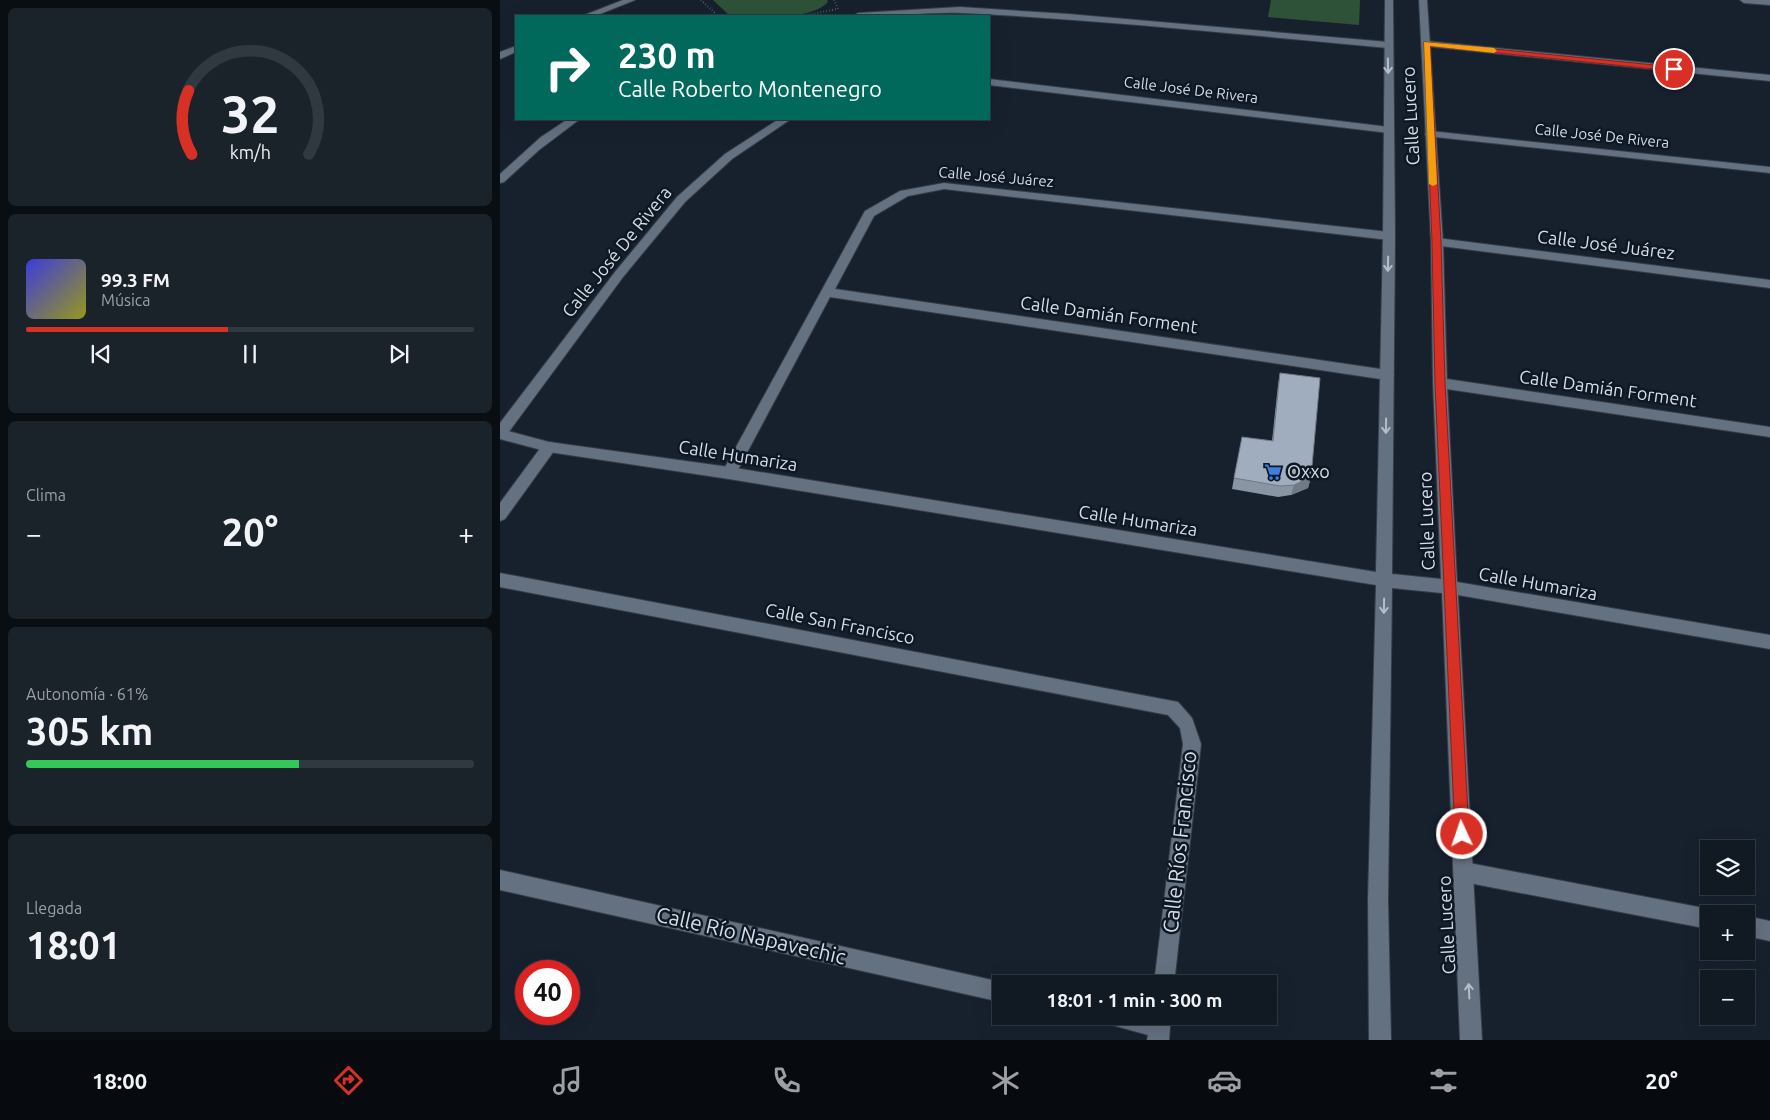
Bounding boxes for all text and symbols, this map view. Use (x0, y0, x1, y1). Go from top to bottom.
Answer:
icon: right (535, 35, 600, 100)
text: 230 m (618, 35, 716, 75)
pin (1653, 48, 1695, 90)
icon: arrive (1660, 55, 1688, 83)
one-way arrow (1383, 58, 1393, 74)
street label: Calle Lucero (1397, 66, 1423, 166)
street label: Calle José De Rivera (1123, 73, 1259, 106)
text: Calle Roberto Montenegro (618, 76, 882, 101)
text: 32 (221, 85, 279, 143)
street label: Calle José De Rivera (1534, 120, 1670, 151)
text: km/h (229, 142, 271, 162)
street label: Calle José Juárez (938, 163, 1054, 190)
street label: Calle José De Rivera (557, 182, 675, 321)
street label: Calle José Juárez (1536, 226, 1676, 262)
one-way arrow (1383, 255, 1393, 271)
text: 99.3 FM (101, 269, 170, 291)
text: Música (101, 291, 151, 309)
street label: Calle Damián Forment (1019, 292, 1199, 336)
icon: previous (87, 340, 115, 368)
icon: pause (236, 340, 264, 368)
icon: next (385, 340, 413, 368)
street label: Calle Damián Forment (1518, 366, 1698, 410)
one-way arrow (1381, 418, 1391, 434)
street label: Calle Humariza (677, 436, 799, 474)
place label: Oxxo (1287, 461, 1330, 481)
supermarket icon: Oxxo (1263, 462, 1283, 482)
street label: Calle Lucero (1414, 471, 1438, 571)
text: Clima (26, 486, 66, 504)
street label: Calle Humariza (1077, 501, 1199, 539)
text: 20° (222, 511, 278, 553)
text: − (26, 518, 42, 549)
text: + (458, 518, 474, 549)
street label: Calle Humariza (1477, 563, 1599, 603)
one-way arrow (1379, 598, 1389, 614)
street label: Calle San Francisco (764, 599, 917, 647)
text: Autonomía · 61% (26, 685, 148, 703)
text: 305 km (26, 710, 153, 752)
street label: Calle Ríos Francisco (1158, 750, 1200, 934)
position arrow (1435, 807, 1487, 859)
map controls (1700, 840, 1755, 1025)
button: layers (1700, 840, 1755, 895)
street label: Calle Lucero (1433, 875, 1459, 975)
text: Llegada (26, 899, 82, 917)
street label: Calle Río Napavechic (654, 902, 848, 969)
button: + (1700, 905, 1755, 960)
text: 18:01 (26, 924, 121, 966)
speed limit sign: 40 (515, 960, 580, 1025)
button: − (1700, 970, 1755, 1025)
one-way arrow (1464, 984, 1473, 1000)
text: 18:01 · 1 min · 300 m (1047, 989, 1222, 1011)
icon: directions (331, 1063, 366, 1098)
icon: music (550, 1063, 585, 1098)
icon: phone (769, 1063, 804, 1098)
icon: climate (988, 1063, 1023, 1098)
icon: car (1207, 1063, 1242, 1098)
icon: filters (1426, 1063, 1461, 1098)
text: 18:00 (92, 1068, 147, 1093)
text: 20° (1645, 1068, 1678, 1093)

